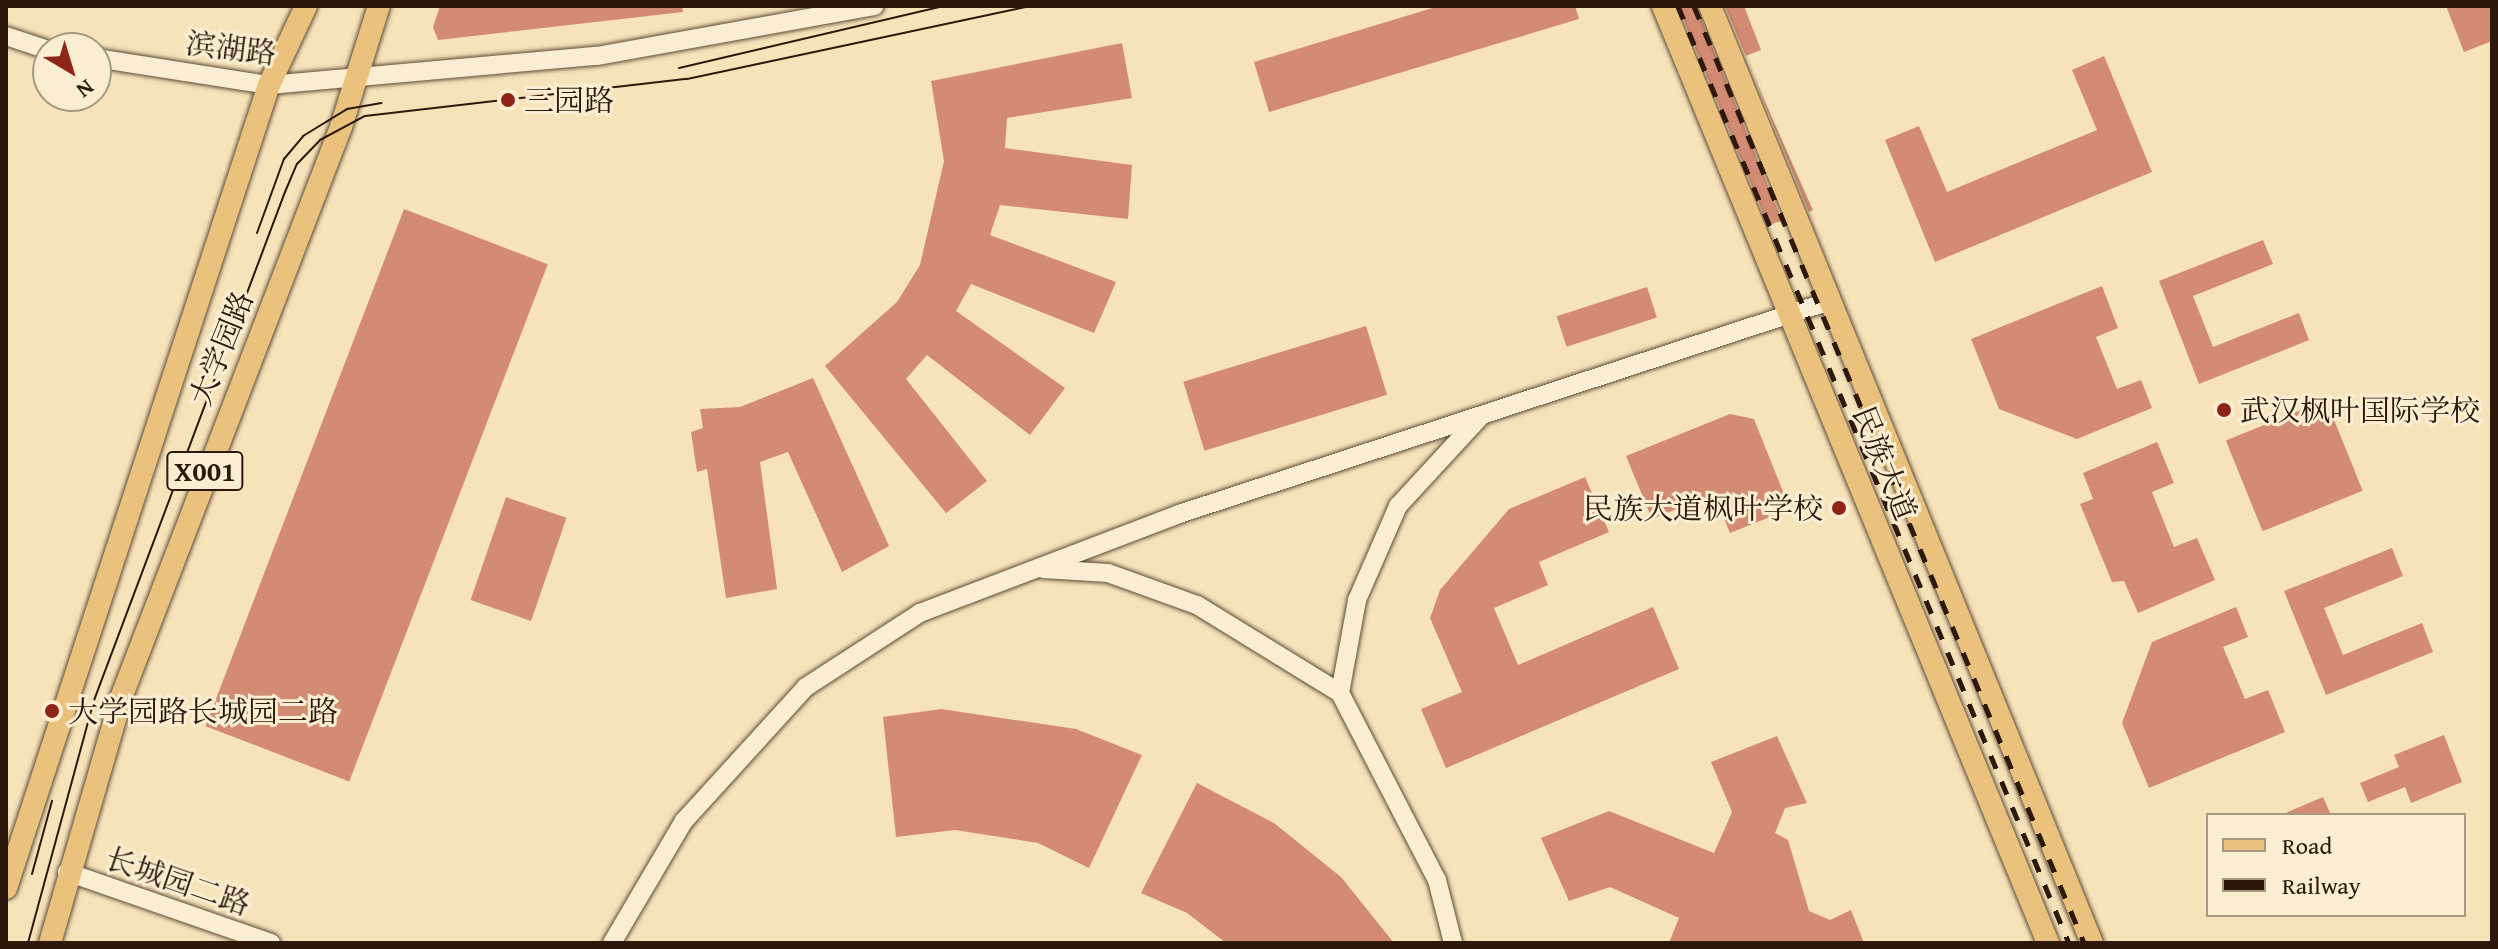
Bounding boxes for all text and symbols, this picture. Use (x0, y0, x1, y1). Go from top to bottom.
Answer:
street label: 滨湖路 (184, 25, 278, 71)
north arrow (32, 32, 112, 112)
text: N (70, 72, 101, 106)
place label: 三园路 (524, 82, 614, 118)
marker: 三园路 (499, 91, 517, 109)
street label: 大学园路 (182, 286, 260, 410)
place label: 武汉枫叶国际学校 (2240, 392, 2480, 428)
street label: 民族大道 (1846, 401, 1924, 525)
marker: 武汉枫叶国际学校 (2215, 401, 2233, 419)
road number: X001 (165, 447, 245, 495)
place label: 民族大道枫叶学校 (1583, 490, 1823, 526)
marker: 民族大道枫叶学校 (1830, 499, 1848, 517)
place label: 大学园路长城园二路 (68, 693, 338, 729)
marker: 大学园路长城园二路 (43, 702, 61, 720)
legend (2206, 813, 2466, 917)
text: Road (2282, 828, 2332, 863)
street label: 长城园二路 (101, 840, 255, 922)
text: Railway (2282, 868, 2361, 903)

